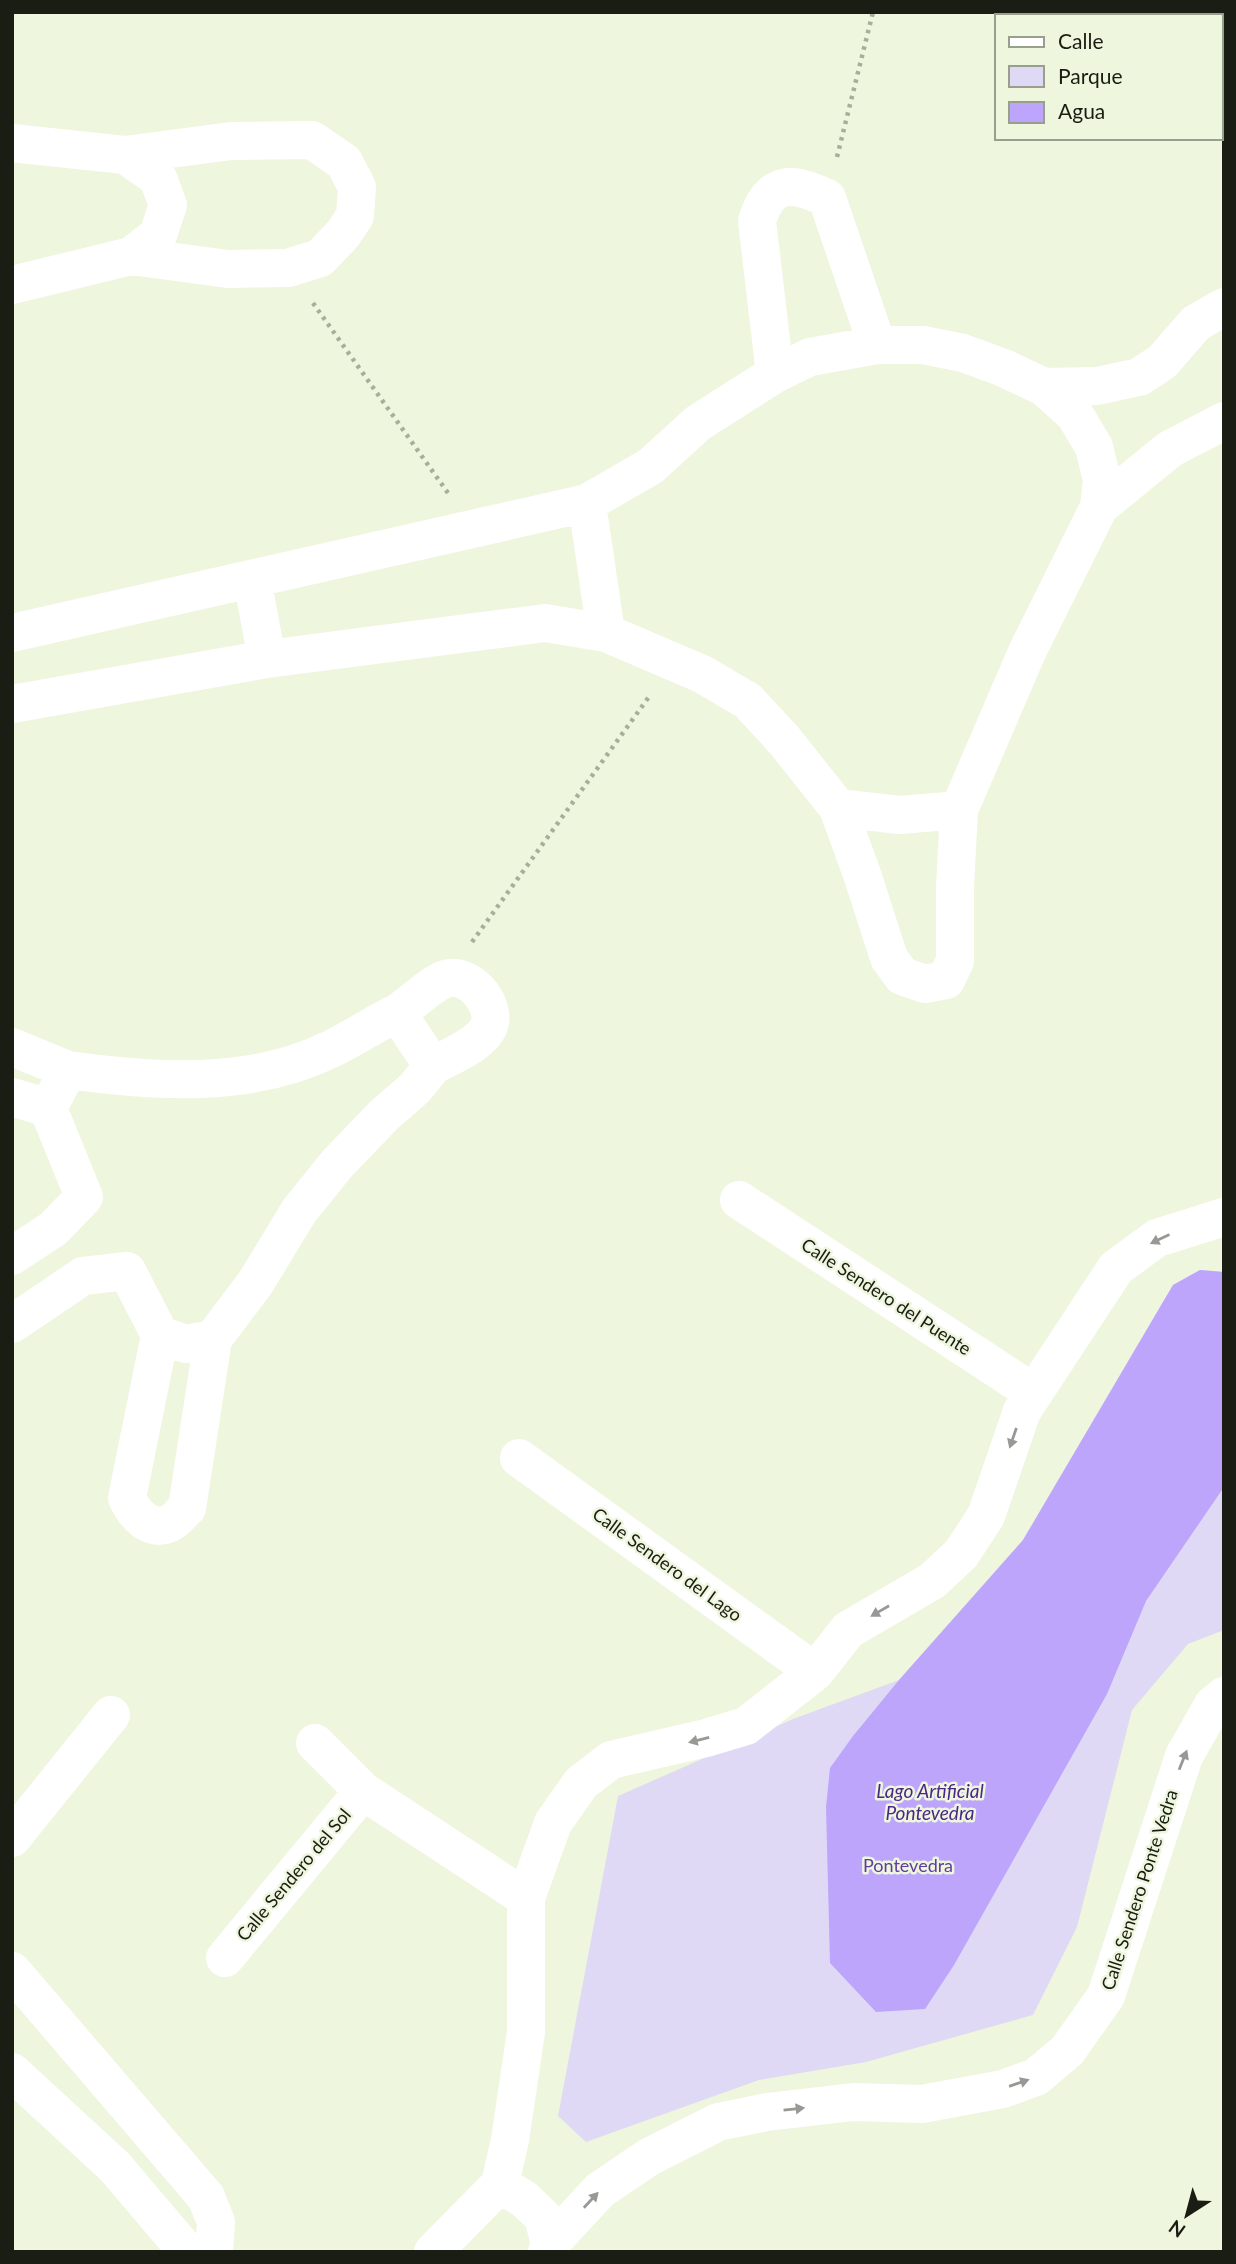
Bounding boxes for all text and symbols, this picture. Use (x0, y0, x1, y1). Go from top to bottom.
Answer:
legend (995, 14, 1222, 140)
text: Calle (1058, 28, 1103, 53)
text: Parque (1058, 63, 1123, 88)
text: Agua (1058, 98, 1105, 123)
street label: Calle Sendero del Puente (798, 1233, 976, 1359)
one-way arrow (1149, 1233, 1169, 1245)
one-way arrow (1007, 1428, 1018, 1449)
street label: Calle Sendero del Lago (589, 1503, 747, 1626)
one-way arrow (871, 1605, 890, 1618)
one-way arrow (688, 1735, 710, 1746)
one-way arrow (1178, 1749, 1189, 1770)
water label: Lago Artificial Pontevedra (876, 1779, 984, 1824)
street label: Calle Sendero Ponte Vedra (1096, 1787, 1182, 1993)
street label: Calle Sendero del Sol (231, 1804, 355, 1945)
park label: Pontevedra (863, 1854, 953, 1876)
one-way arrow (1008, 2077, 1029, 2088)
one-way arrow (783, 2103, 805, 2114)
north arrow (1152, 2180, 1222, 2250)
one-way arrow (583, 2191, 599, 2209)
text: N (1164, 2216, 1189, 2243)

